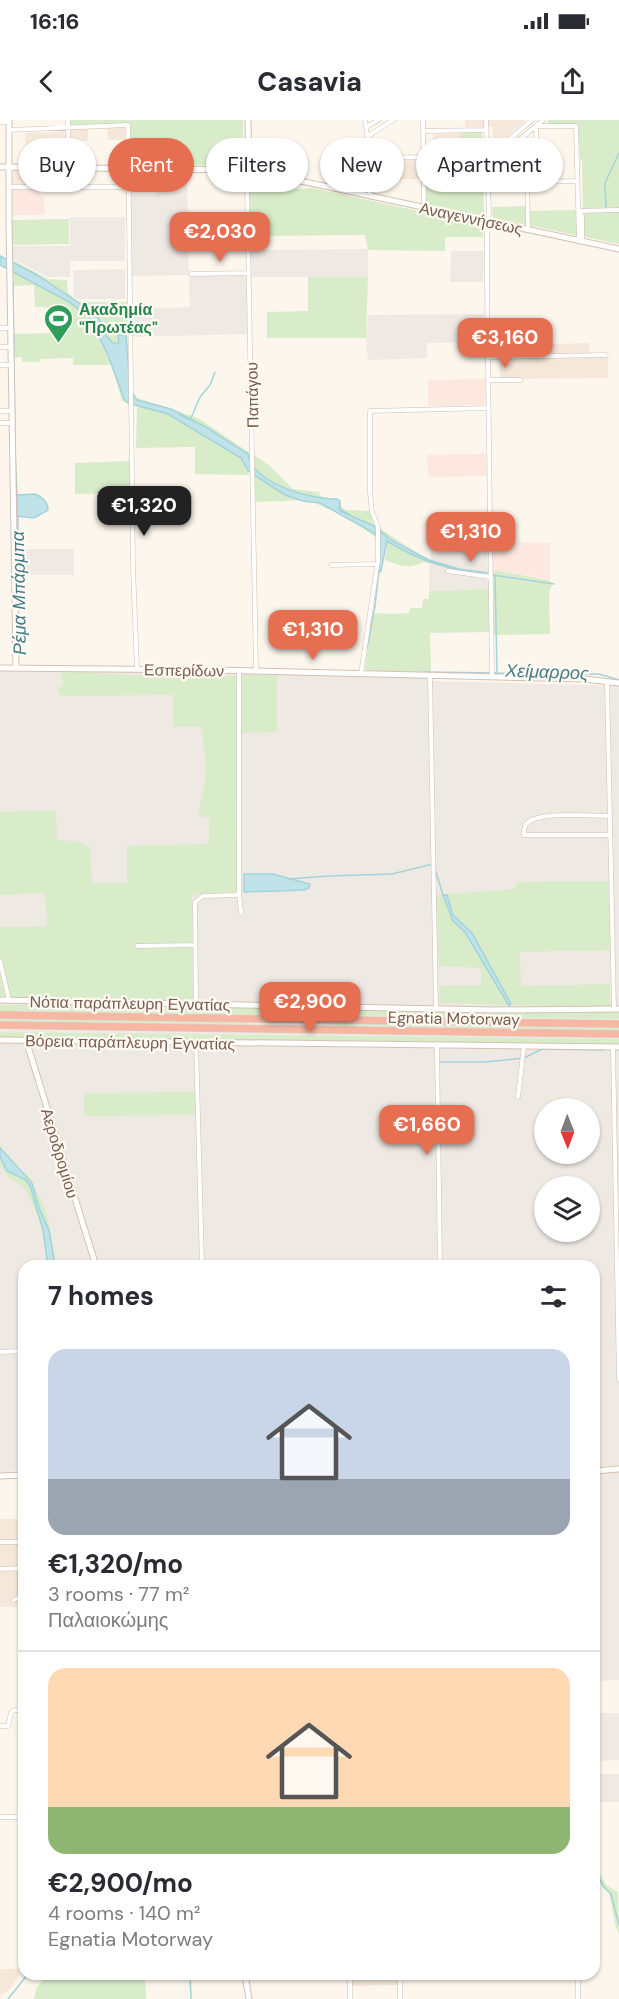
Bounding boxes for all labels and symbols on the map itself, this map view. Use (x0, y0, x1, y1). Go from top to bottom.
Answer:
street label: Αναγεννήσεως (417, 197, 525, 240)
pin: €2,030 (171, 212, 269, 263)
place label: Ακαδημία "Πρωτέας" (79, 299, 158, 338)
sports icon: Ακαδημία "Πρωτέας" (42, 302, 74, 344)
pin: €3,160 (456, 318, 554, 369)
street label: Παπάγου (241, 362, 264, 428)
pin: €1,320 (95, 486, 193, 537)
pin: €1,310 (422, 512, 520, 563)
water label: Ρέμα Μπάρμπα (6, 530, 32, 655)
pin: €1,310 (264, 610, 362, 661)
street label: Εσπερίδων (144, 659, 224, 682)
water label: Χείμαρρος (504, 659, 589, 685)
pin: €2,900 (261, 982, 359, 1033)
street label: Νότια παράπλευρη Εγνατίας (29, 991, 231, 1016)
street label: Egnatia Motorway (388, 1007, 520, 1030)
street label: Βόρεια παράπλευρη Εγνατίας (25, 1030, 235, 1055)
north arrow (534, 1098, 600, 1164)
pin: €1,660 (378, 1105, 476, 1156)
street label: Αεροδρομίου (36, 1106, 83, 1201)

